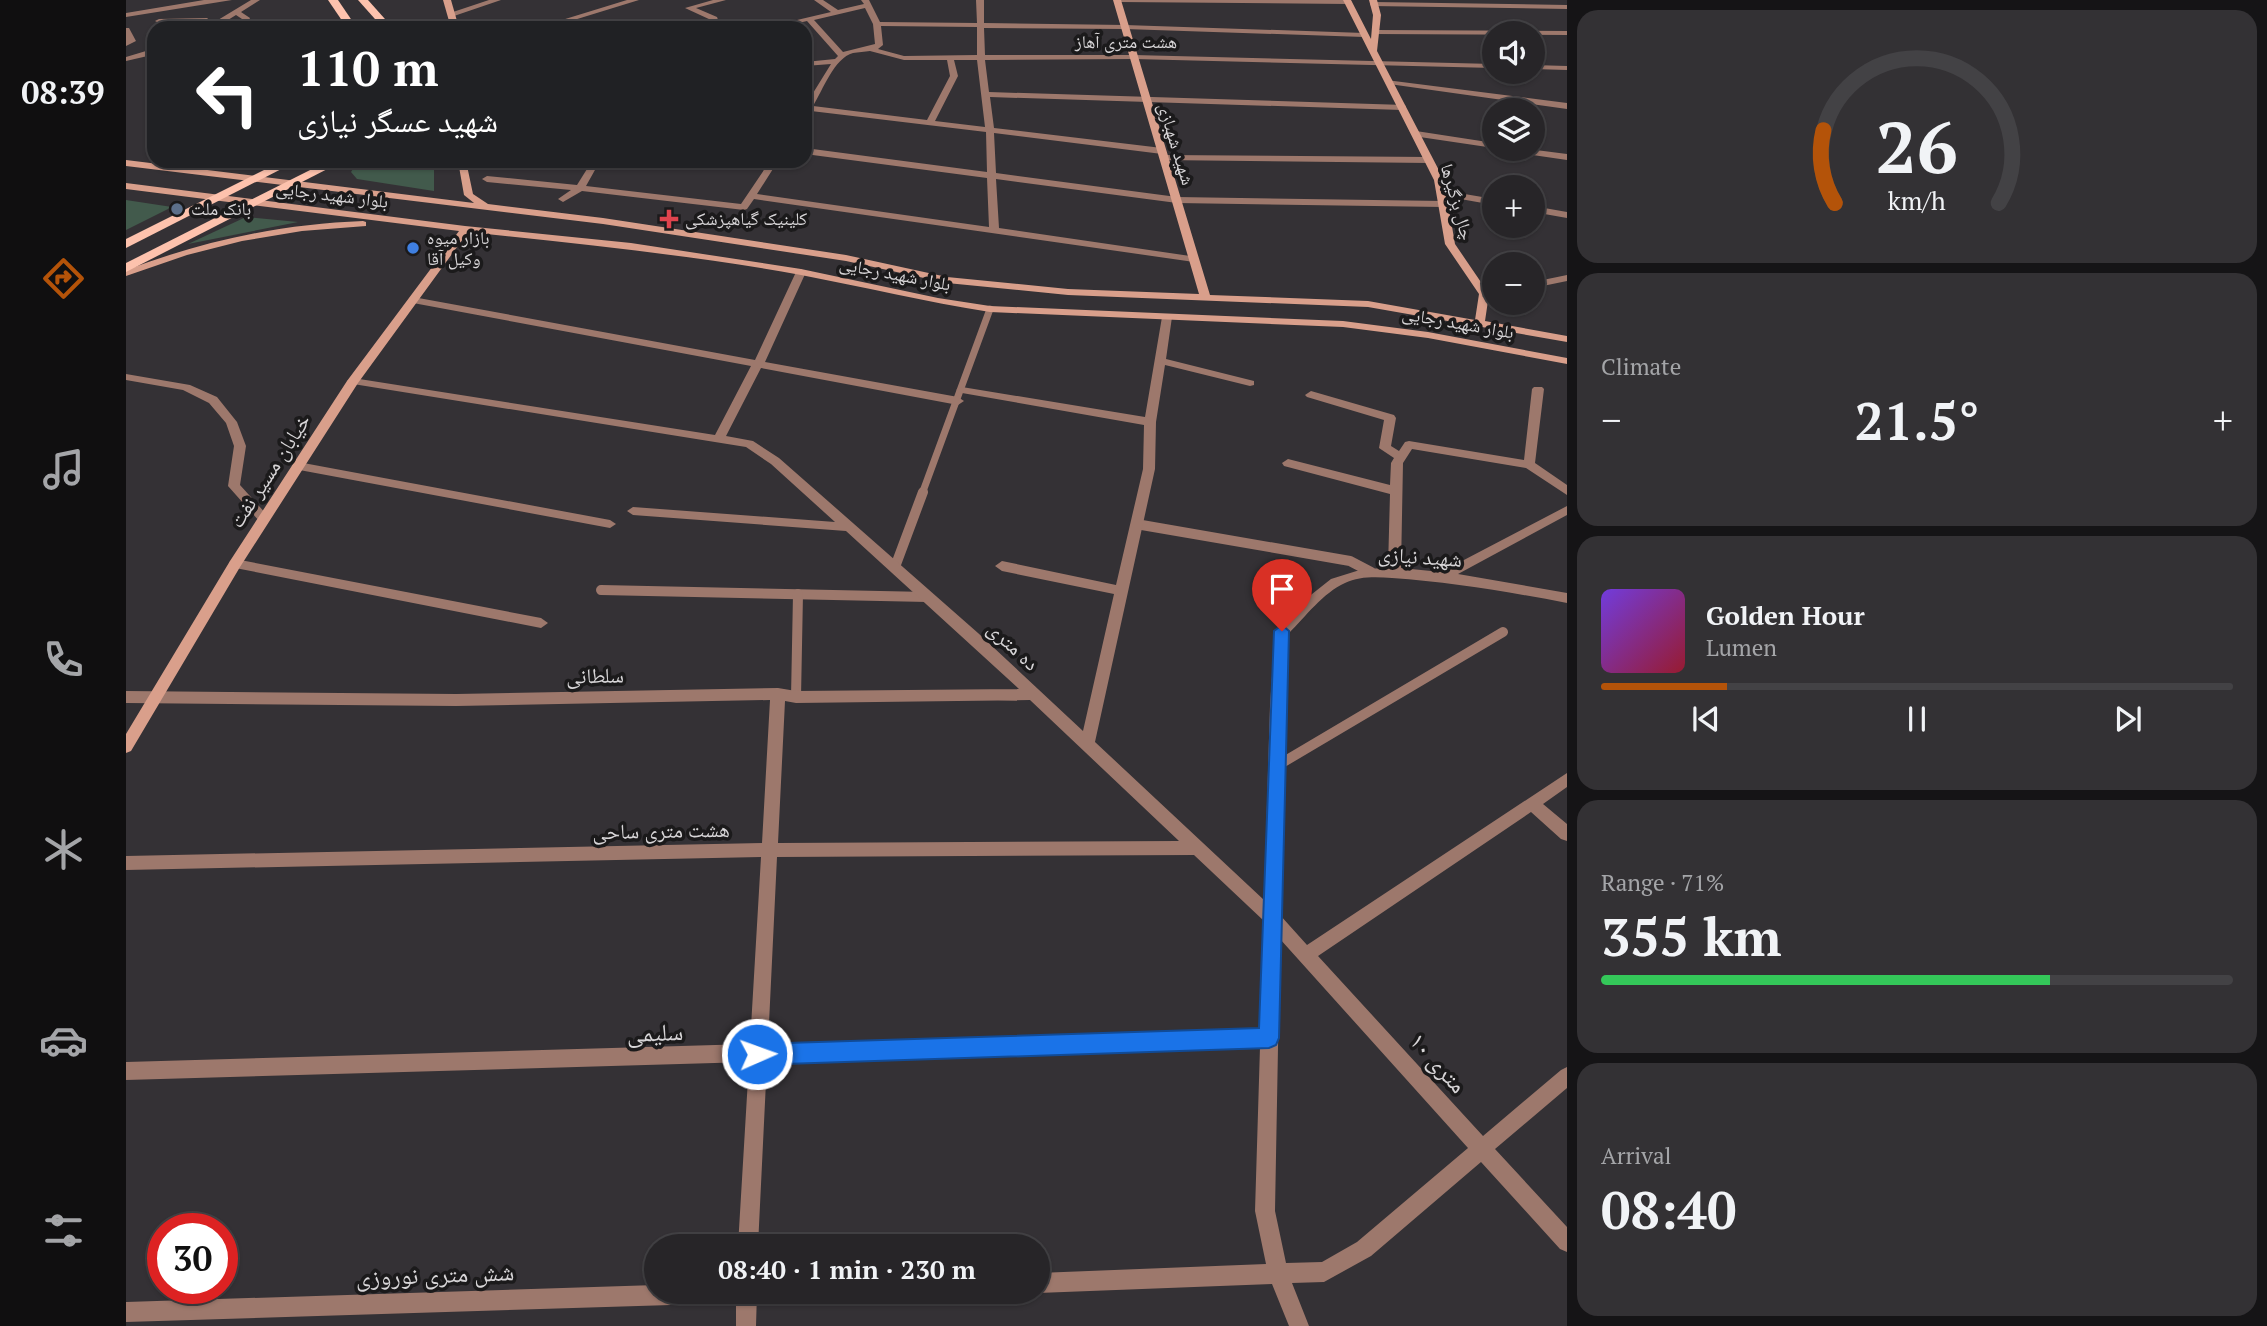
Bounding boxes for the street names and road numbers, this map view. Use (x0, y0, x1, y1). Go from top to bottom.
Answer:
street label: هشت متری آهاز (1074, 29, 1177, 53)
street label: شهید شهبازی (1153, 100, 1201, 188)
street label: چال بزگیرها (1436, 161, 1480, 243)
street label: بلوار شهید رجایی (275, 175, 390, 213)
street label: بلوار شهید رجایی (837, 250, 953, 296)
street label: بلوار شهید رجایی (1400, 300, 1516, 344)
street label: خیابان مسیر نفت (222, 408, 316, 533)
street label: شهید نیازی (1377, 539, 1463, 573)
street label: ده متری (982, 614, 1046, 676)
street label: سلطانی (566, 660, 624, 690)
street label: هشت متری ساحی (592, 815, 730, 845)
street label: سلیمی (626, 1015, 684, 1049)
street label: ۱۰ متری (1403, 1025, 1475, 1100)
street label: شش متری نوروزی (355, 1255, 515, 1293)

